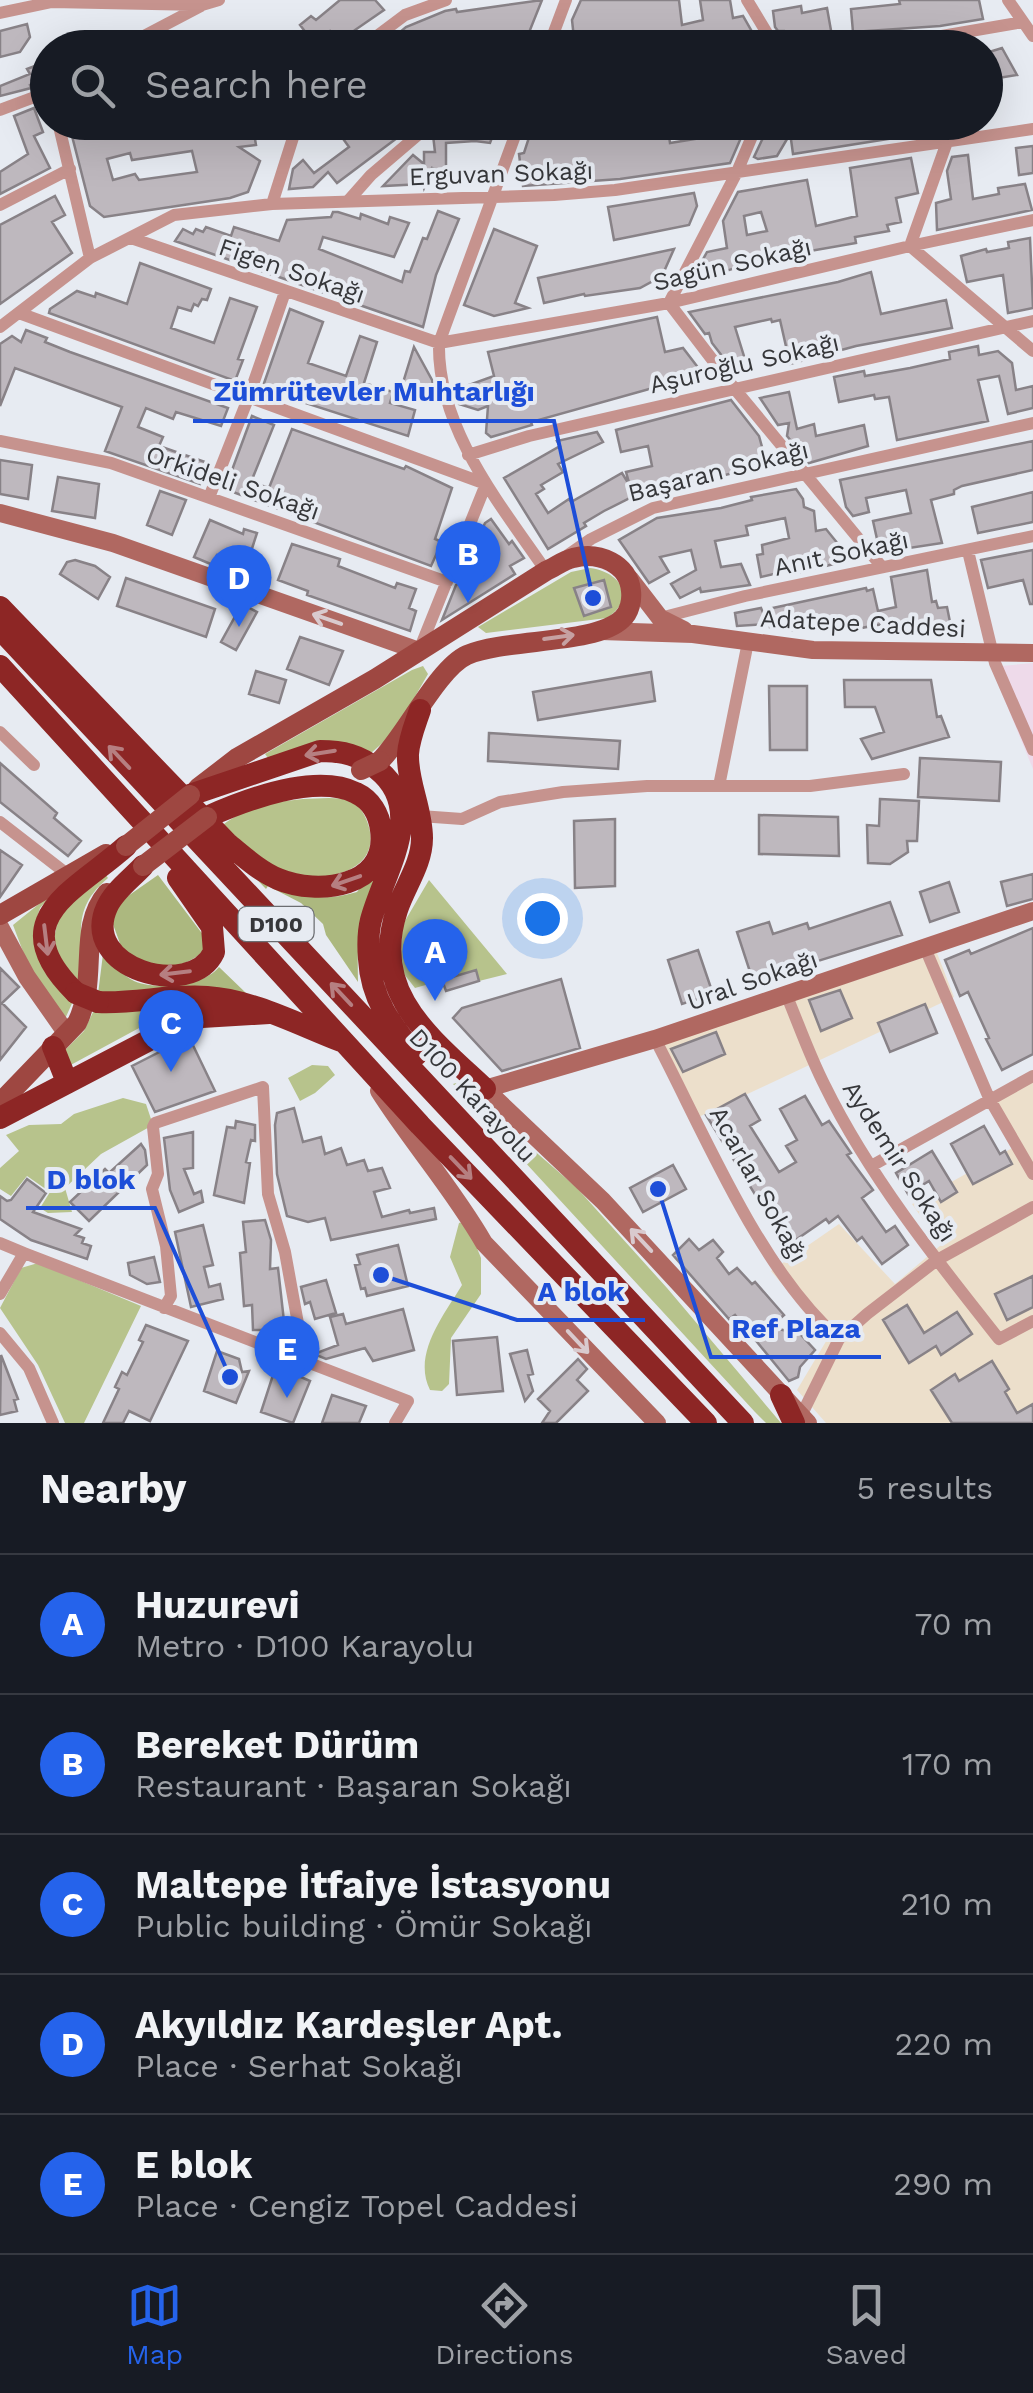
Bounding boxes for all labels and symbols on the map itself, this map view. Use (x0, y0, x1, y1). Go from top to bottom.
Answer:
street label: Erguvan Sokağı (408, 156, 594, 191)
street label: Figen Sokağı (215, 232, 369, 309)
street label: Sagün Sokağı (650, 232, 814, 297)
street label: Aşuroğlu Sokağı (646, 328, 842, 399)
callout: Zümrütevler Muhtarlığı (193, 363, 554, 421)
text: Zümrütevler Muhtarlığı (213, 375, 535, 408)
street label: Başaran Sokağı (625, 435, 811, 508)
street label: Orkideli Sokağı (142, 439, 323, 526)
pin: B (436, 520, 500, 603)
street label: Anıt Sokağı (771, 525, 911, 582)
pin: D (206, 544, 272, 627)
street label: Adatepe Caddesi (759, 604, 967, 643)
one-way arrow (312, 609, 343, 627)
one-way arrow (543, 628, 575, 646)
one-way arrow (107, 745, 131, 769)
one-way arrow (305, 745, 337, 763)
one-way arrow (331, 873, 362, 891)
your location (517, 893, 568, 944)
road number: D100 (238, 907, 314, 941)
pin: A (402, 918, 468, 1001)
one-way arrow (37, 924, 56, 956)
street label: Ural Sokağı (683, 945, 821, 1016)
one-way arrow (159, 964, 191, 982)
one-way arrow (330, 982, 353, 1007)
pin: C (138, 990, 204, 1072)
street label: D100 Karayolu (403, 1023, 542, 1168)
street label: Aydemir Sokağı (837, 1075, 962, 1247)
street label: Acarlar Sokağı (704, 1101, 813, 1267)
callout: D blok (26, 1150, 155, 1208)
one-way arrow (449, 1155, 473, 1180)
text: D blok (46, 1163, 136, 1196)
one-way arrow (629, 1229, 653, 1253)
callout: A blok (517, 1262, 645, 1320)
text: A blok (537, 1275, 625, 1308)
callout: Ref Plaza (711, 1299, 881, 1357)
text: Ref Plaza (731, 1312, 861, 1345)
pin: E (254, 1316, 320, 1398)
one-way arrow (566, 1329, 589, 1354)

